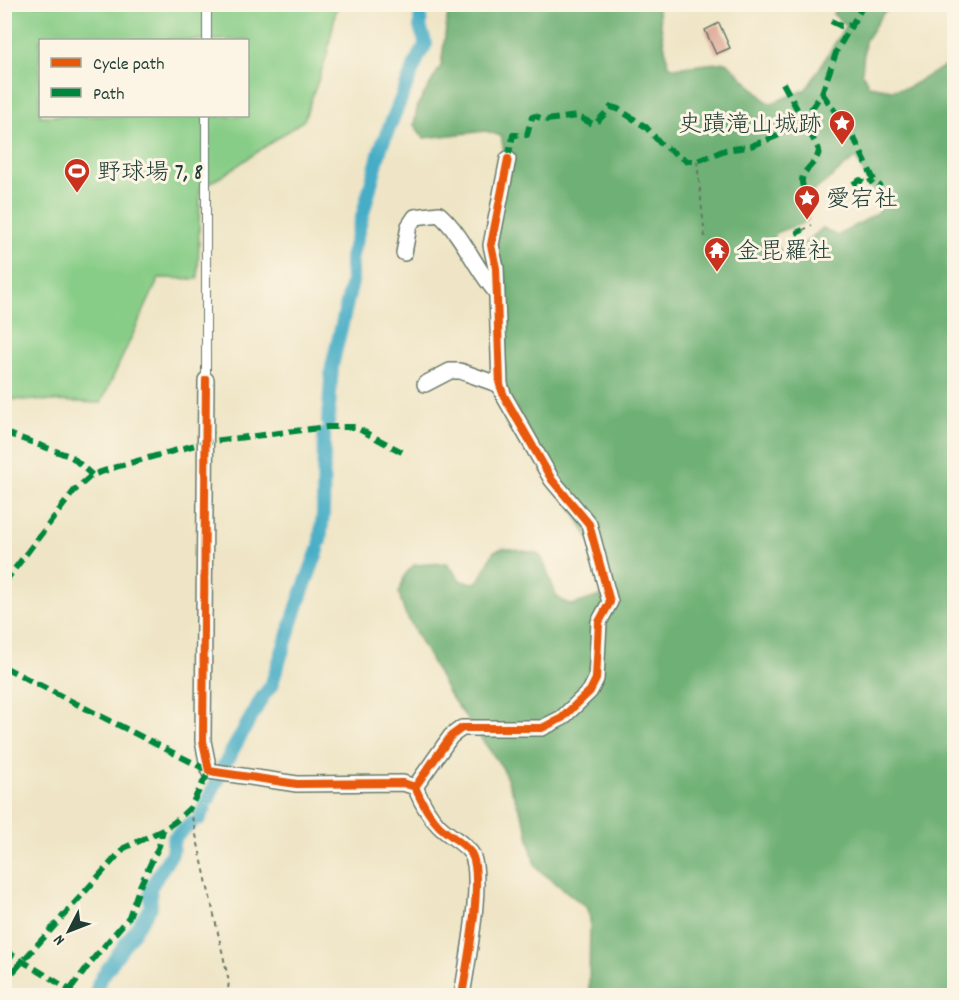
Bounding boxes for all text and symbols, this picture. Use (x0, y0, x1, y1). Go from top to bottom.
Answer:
legend (39, 39, 249, 117)
text: Cycle path (93, 53, 164, 78)
text: Path (93, 83, 125, 108)
place icon: 史蹟滝山城跡 (827, 108, 857, 146)
place label: 史蹟滝山城跡 (678, 109, 822, 143)
sports icon: 野球場 7, 8 (62, 156, 92, 194)
place label: 野球場 7, 8 (97, 157, 203, 191)
place icon: 愛宕社 (792, 183, 822, 221)
place label: 愛宕社 (826, 184, 898, 218)
temple icon: 金毘羅社 (702, 235, 732, 273)
place label: 金毘羅社 (736, 236, 832, 270)
north arrow (39, 901, 99, 961)
text: N (48, 929, 71, 950)

